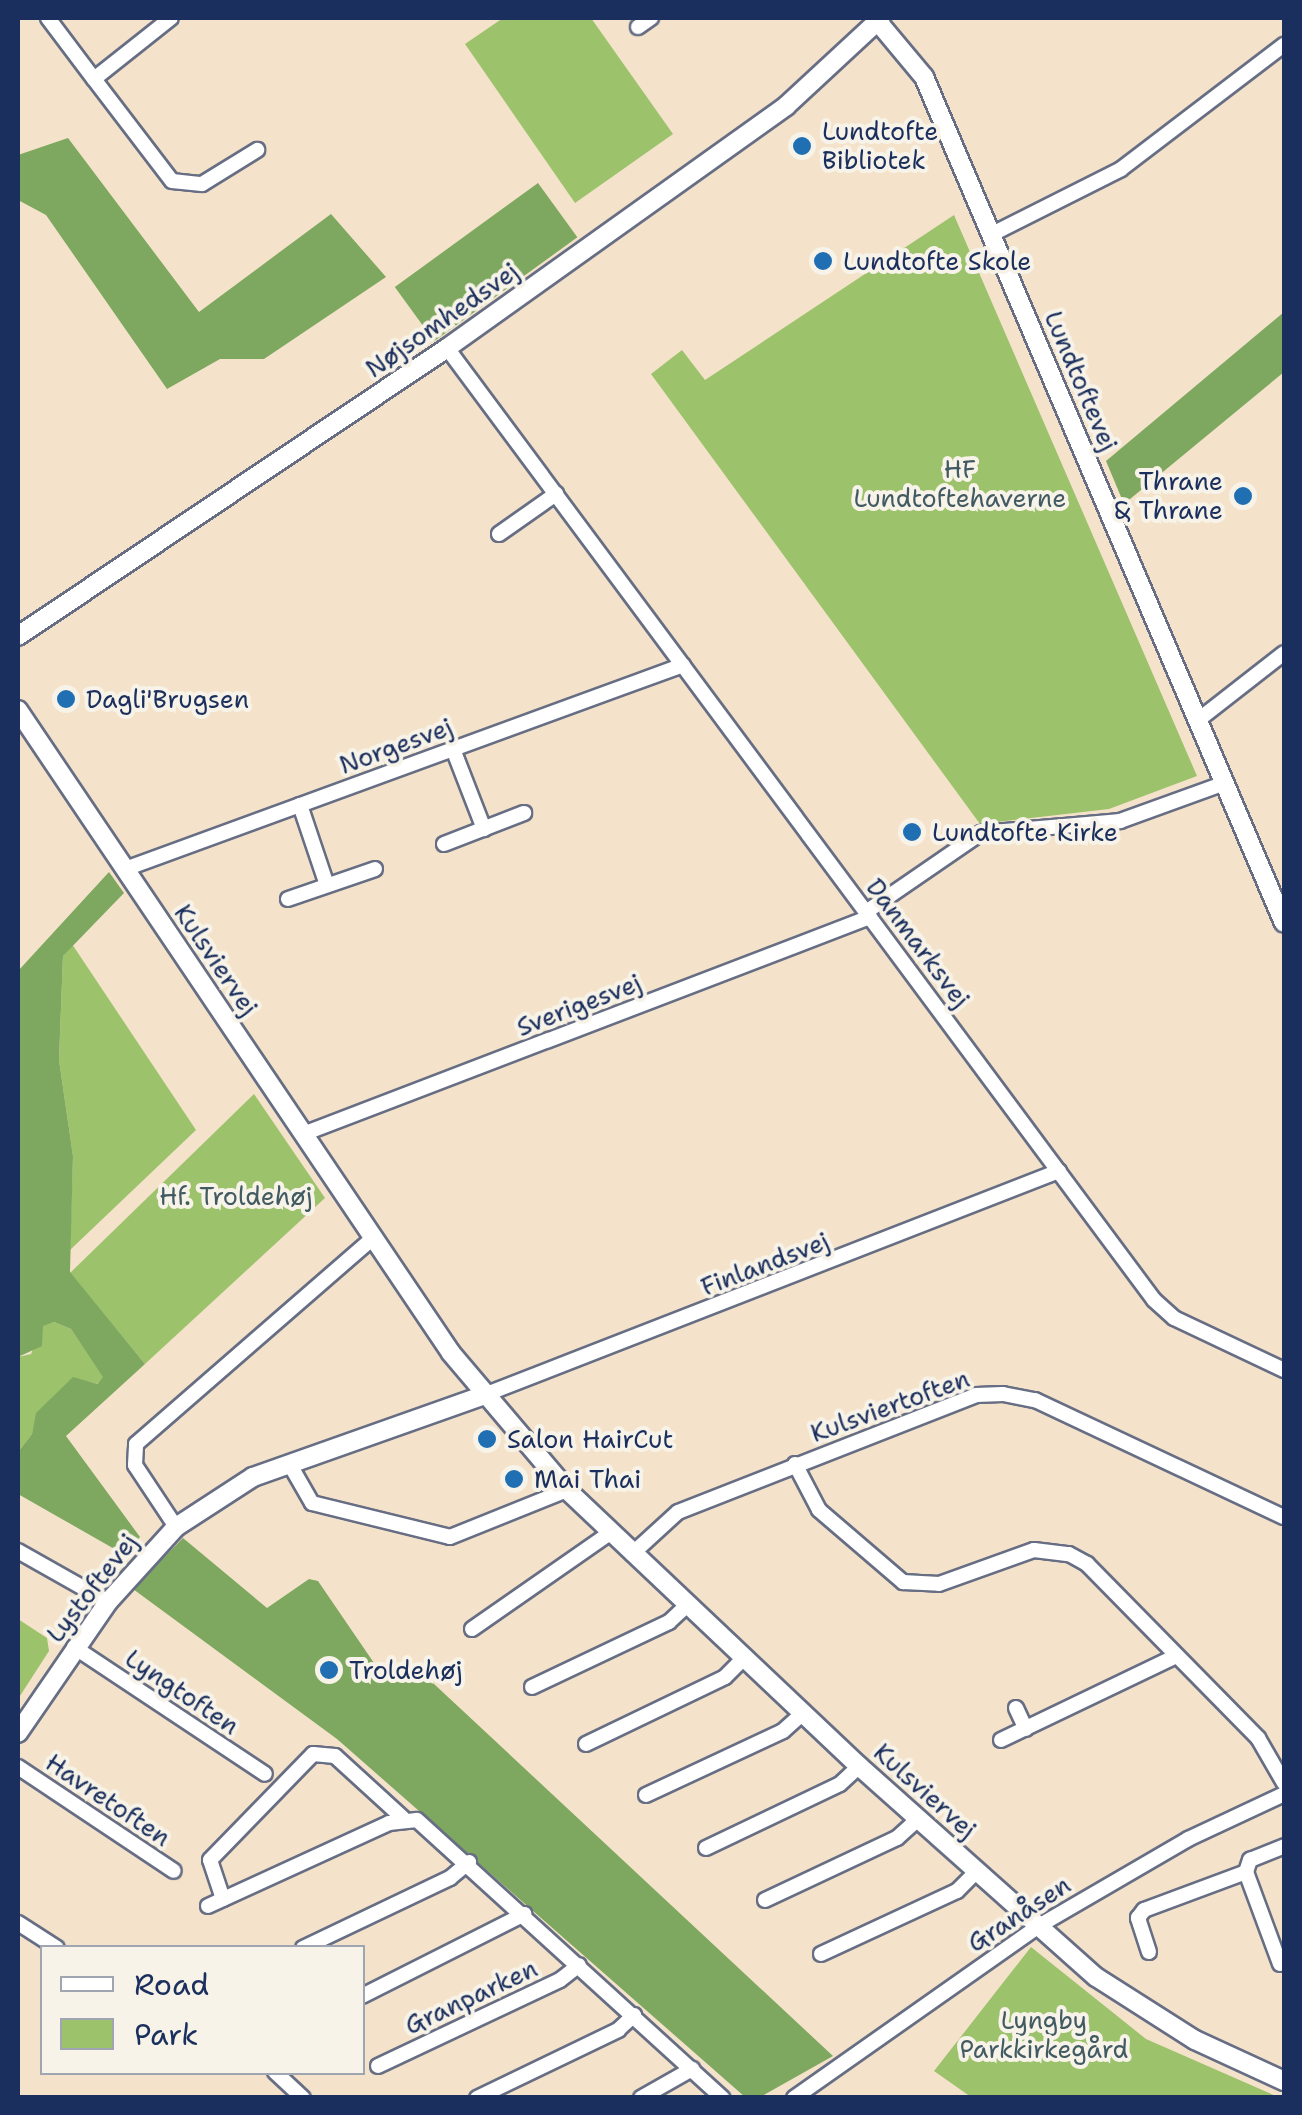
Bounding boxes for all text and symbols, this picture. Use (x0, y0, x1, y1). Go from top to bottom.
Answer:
place label: Lundtofte Bibliotek (822, 117, 938, 176)
marker: Lundtofte Bibliotek (791, 135, 813, 157)
place label: Lundtofte Skole (843, 246, 1031, 276)
marker: Lundtofte Skole (812, 250, 834, 272)
street label: Nøjsomhedsvej (360, 256, 524, 384)
street label: Lundtoftevej (1038, 306, 1124, 456)
park label: HF Lundtoftehaverne (854, 455, 1066, 514)
place label: Thrane & Thrane (1114, 467, 1223, 526)
marker: Thrane & Thrane (1232, 485, 1254, 507)
place label: Dagli'Brugsen (86, 684, 249, 714)
marker: Dagli'Brugsen (55, 688, 77, 710)
street label: Norgesvej (335, 712, 457, 780)
place label: Lundtofte Kirke (932, 817, 1118, 847)
marker: Lundtofte Kirke (901, 821, 923, 843)
street label: Danmarksvej (860, 873, 976, 1013)
street label: Kulsviervej (168, 899, 264, 1021)
street label: Sverigesvej (512, 967, 646, 1043)
park label: Hf. Troldehøj (159, 1181, 313, 1211)
street label: Finlandsvej (697, 1226, 833, 1302)
street label: Kulsviertoften (806, 1363, 974, 1449)
place label: Salon HairCut (507, 1424, 673, 1454)
marker: Salon HairCut (476, 1428, 498, 1450)
place label: Mai Thai (534, 1464, 641, 1494)
marker: Mai Thai (503, 1468, 525, 1490)
street label: Lystoftevej (40, 1528, 144, 1648)
street label: Lyngtoften (120, 1643, 244, 1741)
place label: Troldehøj (349, 1655, 463, 1685)
marker: Troldehøj (318, 1659, 340, 1681)
street label: Kulsviervej (868, 1737, 982, 1845)
street label: Havretoften (40, 1747, 176, 1853)
street label: Granåsen (962, 1870, 1076, 1958)
legend (40, 1945, 365, 2075)
street label: Granparken (400, 1953, 542, 2041)
text: Road (134, 1964, 209, 2005)
park label: Lyngby Parkkirkegård (960, 2006, 1128, 2065)
text: Park (134, 2014, 198, 2055)

